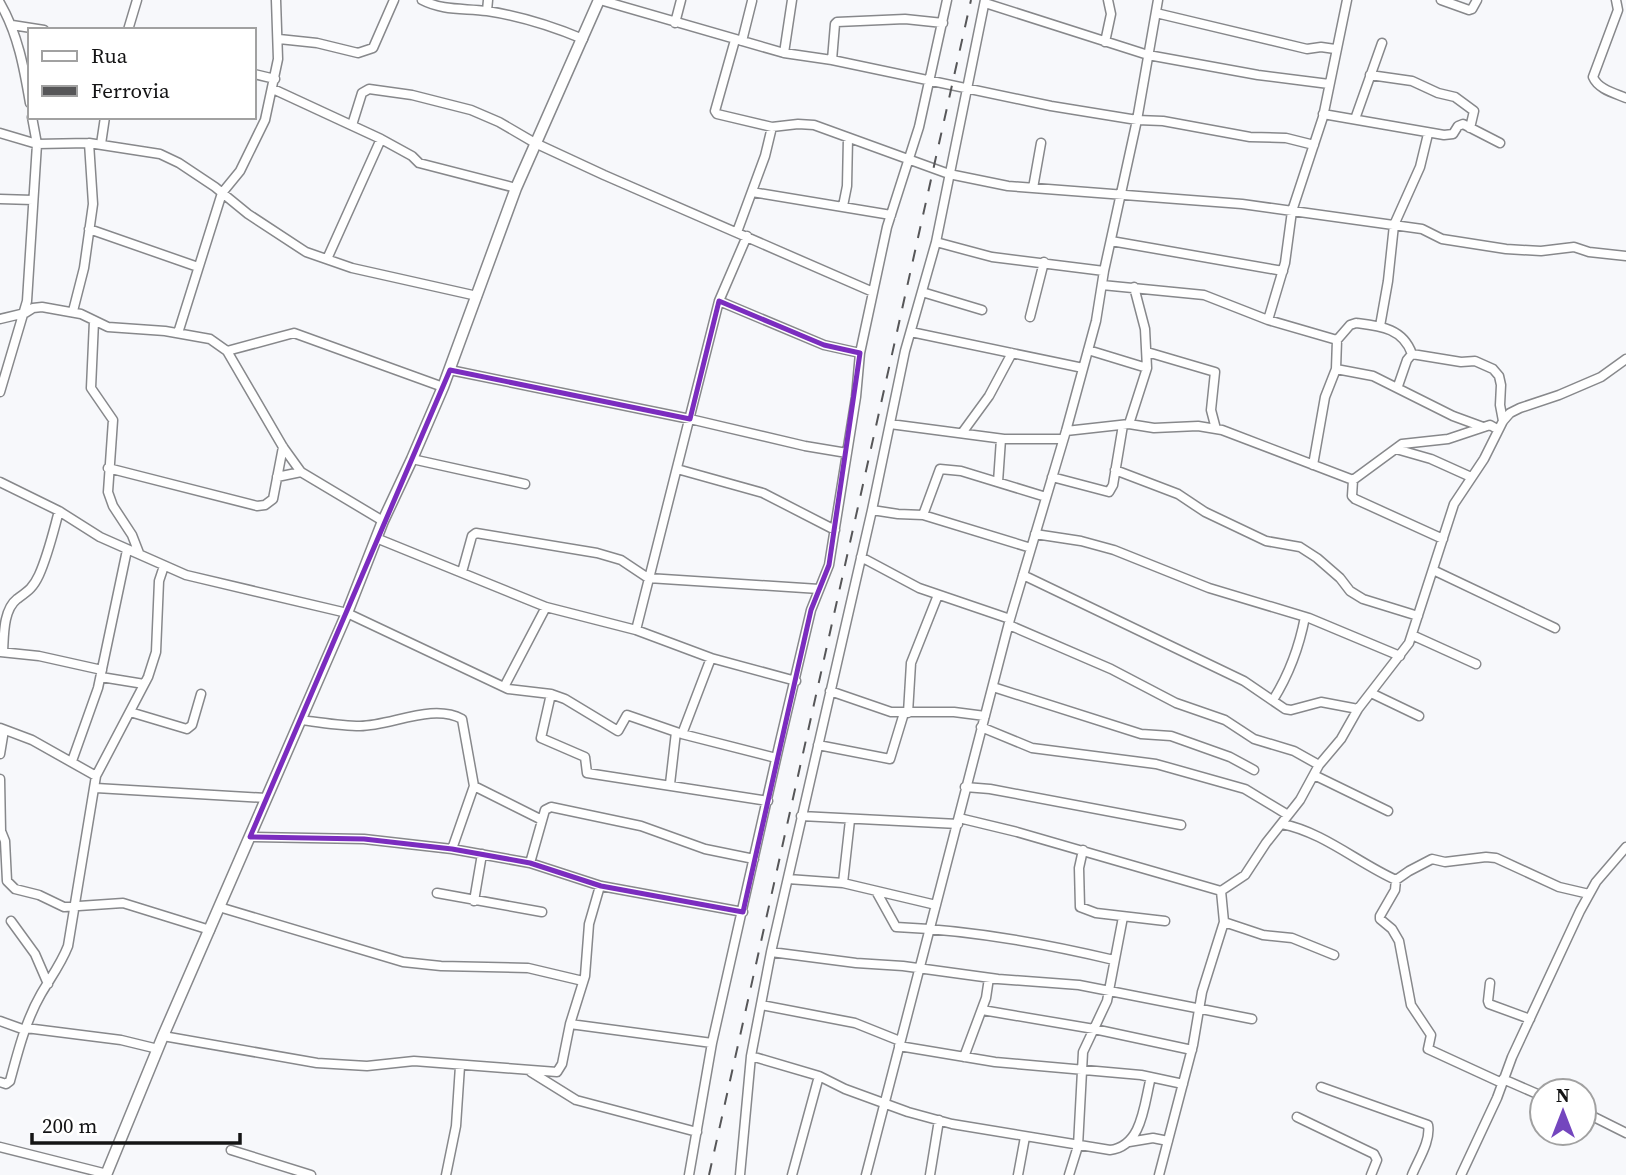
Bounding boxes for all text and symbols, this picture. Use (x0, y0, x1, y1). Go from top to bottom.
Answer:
legend (28, 28, 256, 119)
text: Rua (91, 41, 128, 70)
text: Ferrovia (91, 76, 170, 105)
north arrow (1528, 1077, 1598, 1147)
text: N (1556, 1082, 1570, 1108)
scale bar (32, 1102, 240, 1146)
text: 200 m (42, 1111, 97, 1140)

